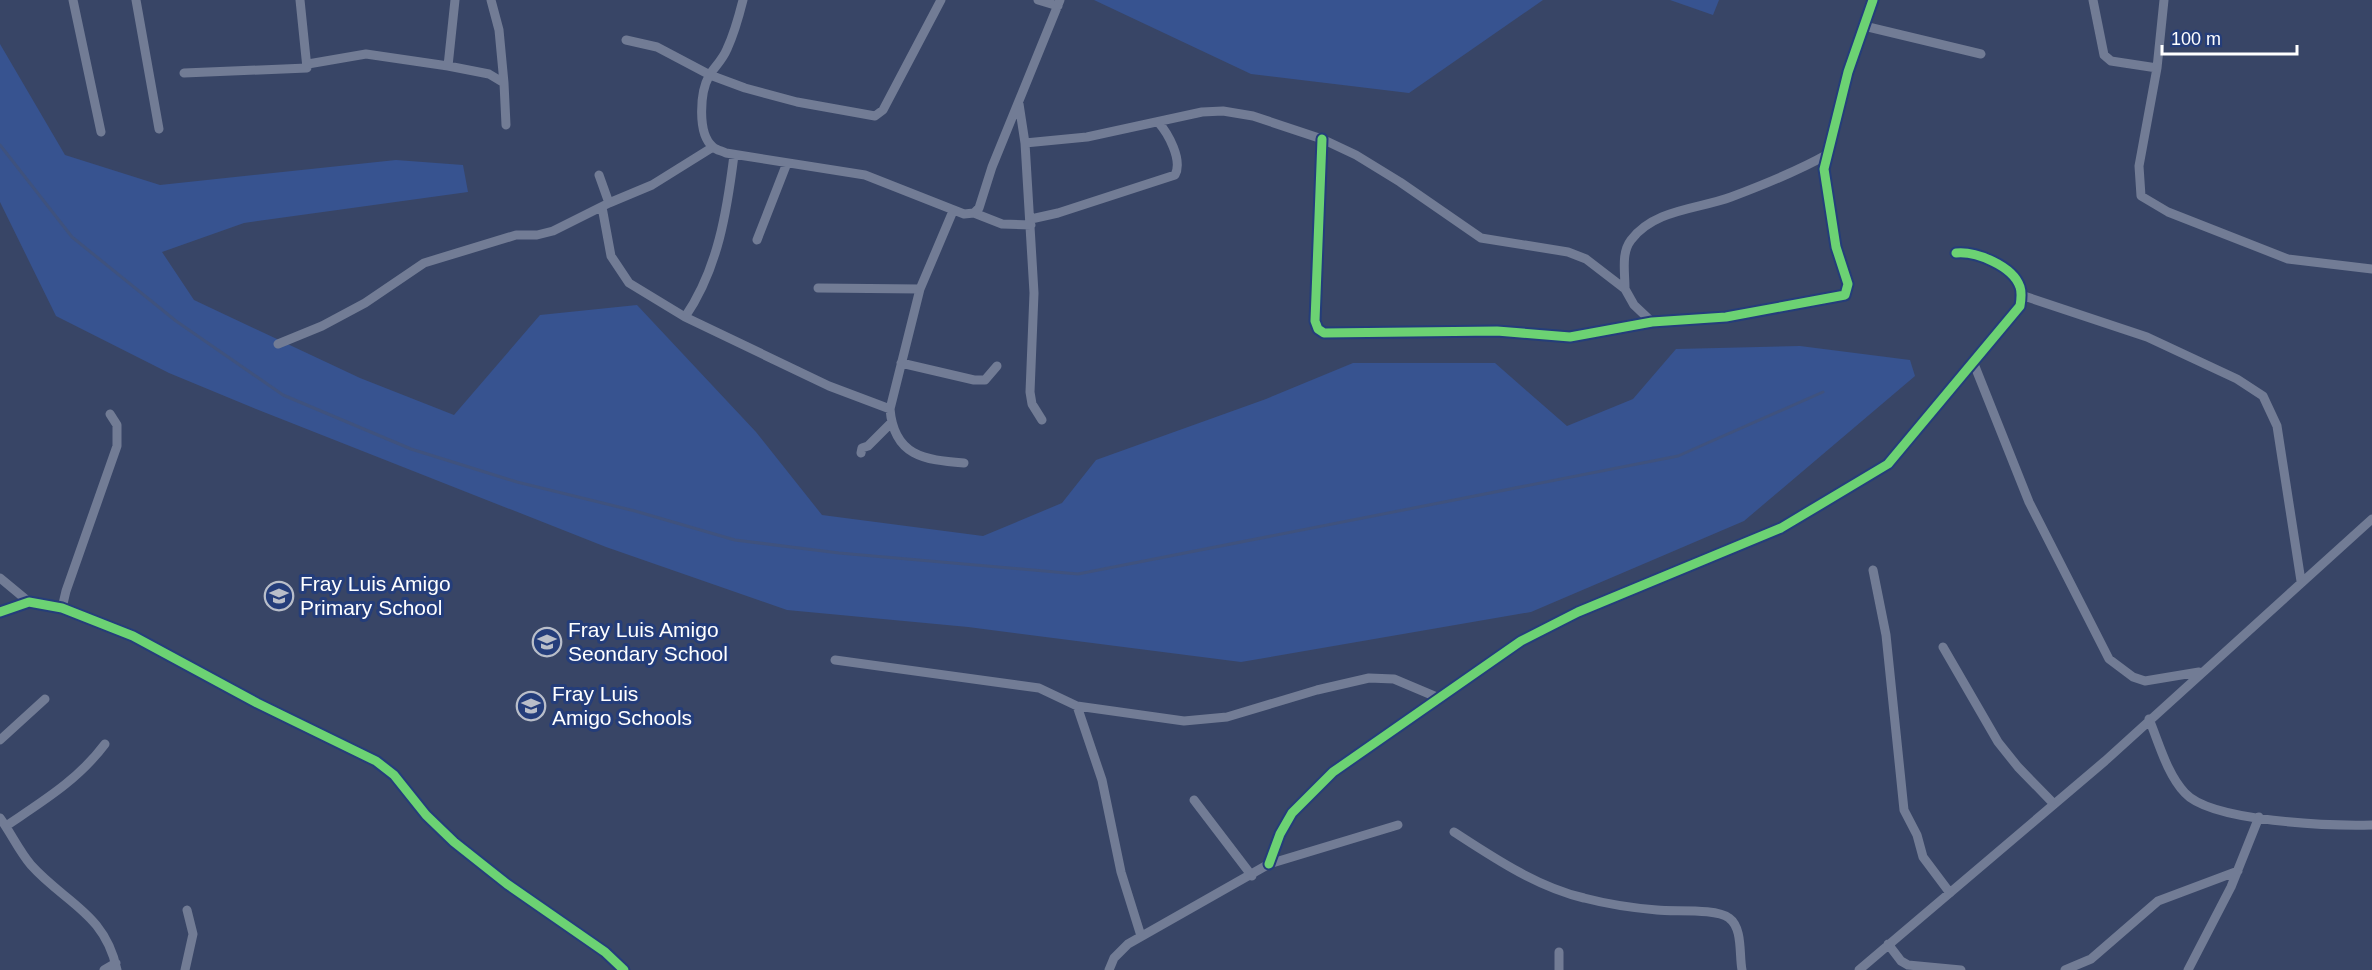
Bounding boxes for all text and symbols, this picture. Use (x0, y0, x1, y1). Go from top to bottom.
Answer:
scale bar (2162, 18, 2297, 56)
text: 100 m (2171, 29, 2221, 49)
place label: Fray Luis Amigo Primary School (300, 572, 451, 619)
school or university icon: Fray Luis Amigo Primary School (263, 580, 295, 612)
place label: Fray Luis Amigo Seondary School (568, 618, 728, 665)
school or university icon: Fray Luis Amigo Seondary School (531, 626, 563, 658)
place label: Fray Luis Amigo Schools (552, 682, 692, 729)
school or university icon: Fray Luis Amigo Schools (515, 690, 547, 722)

